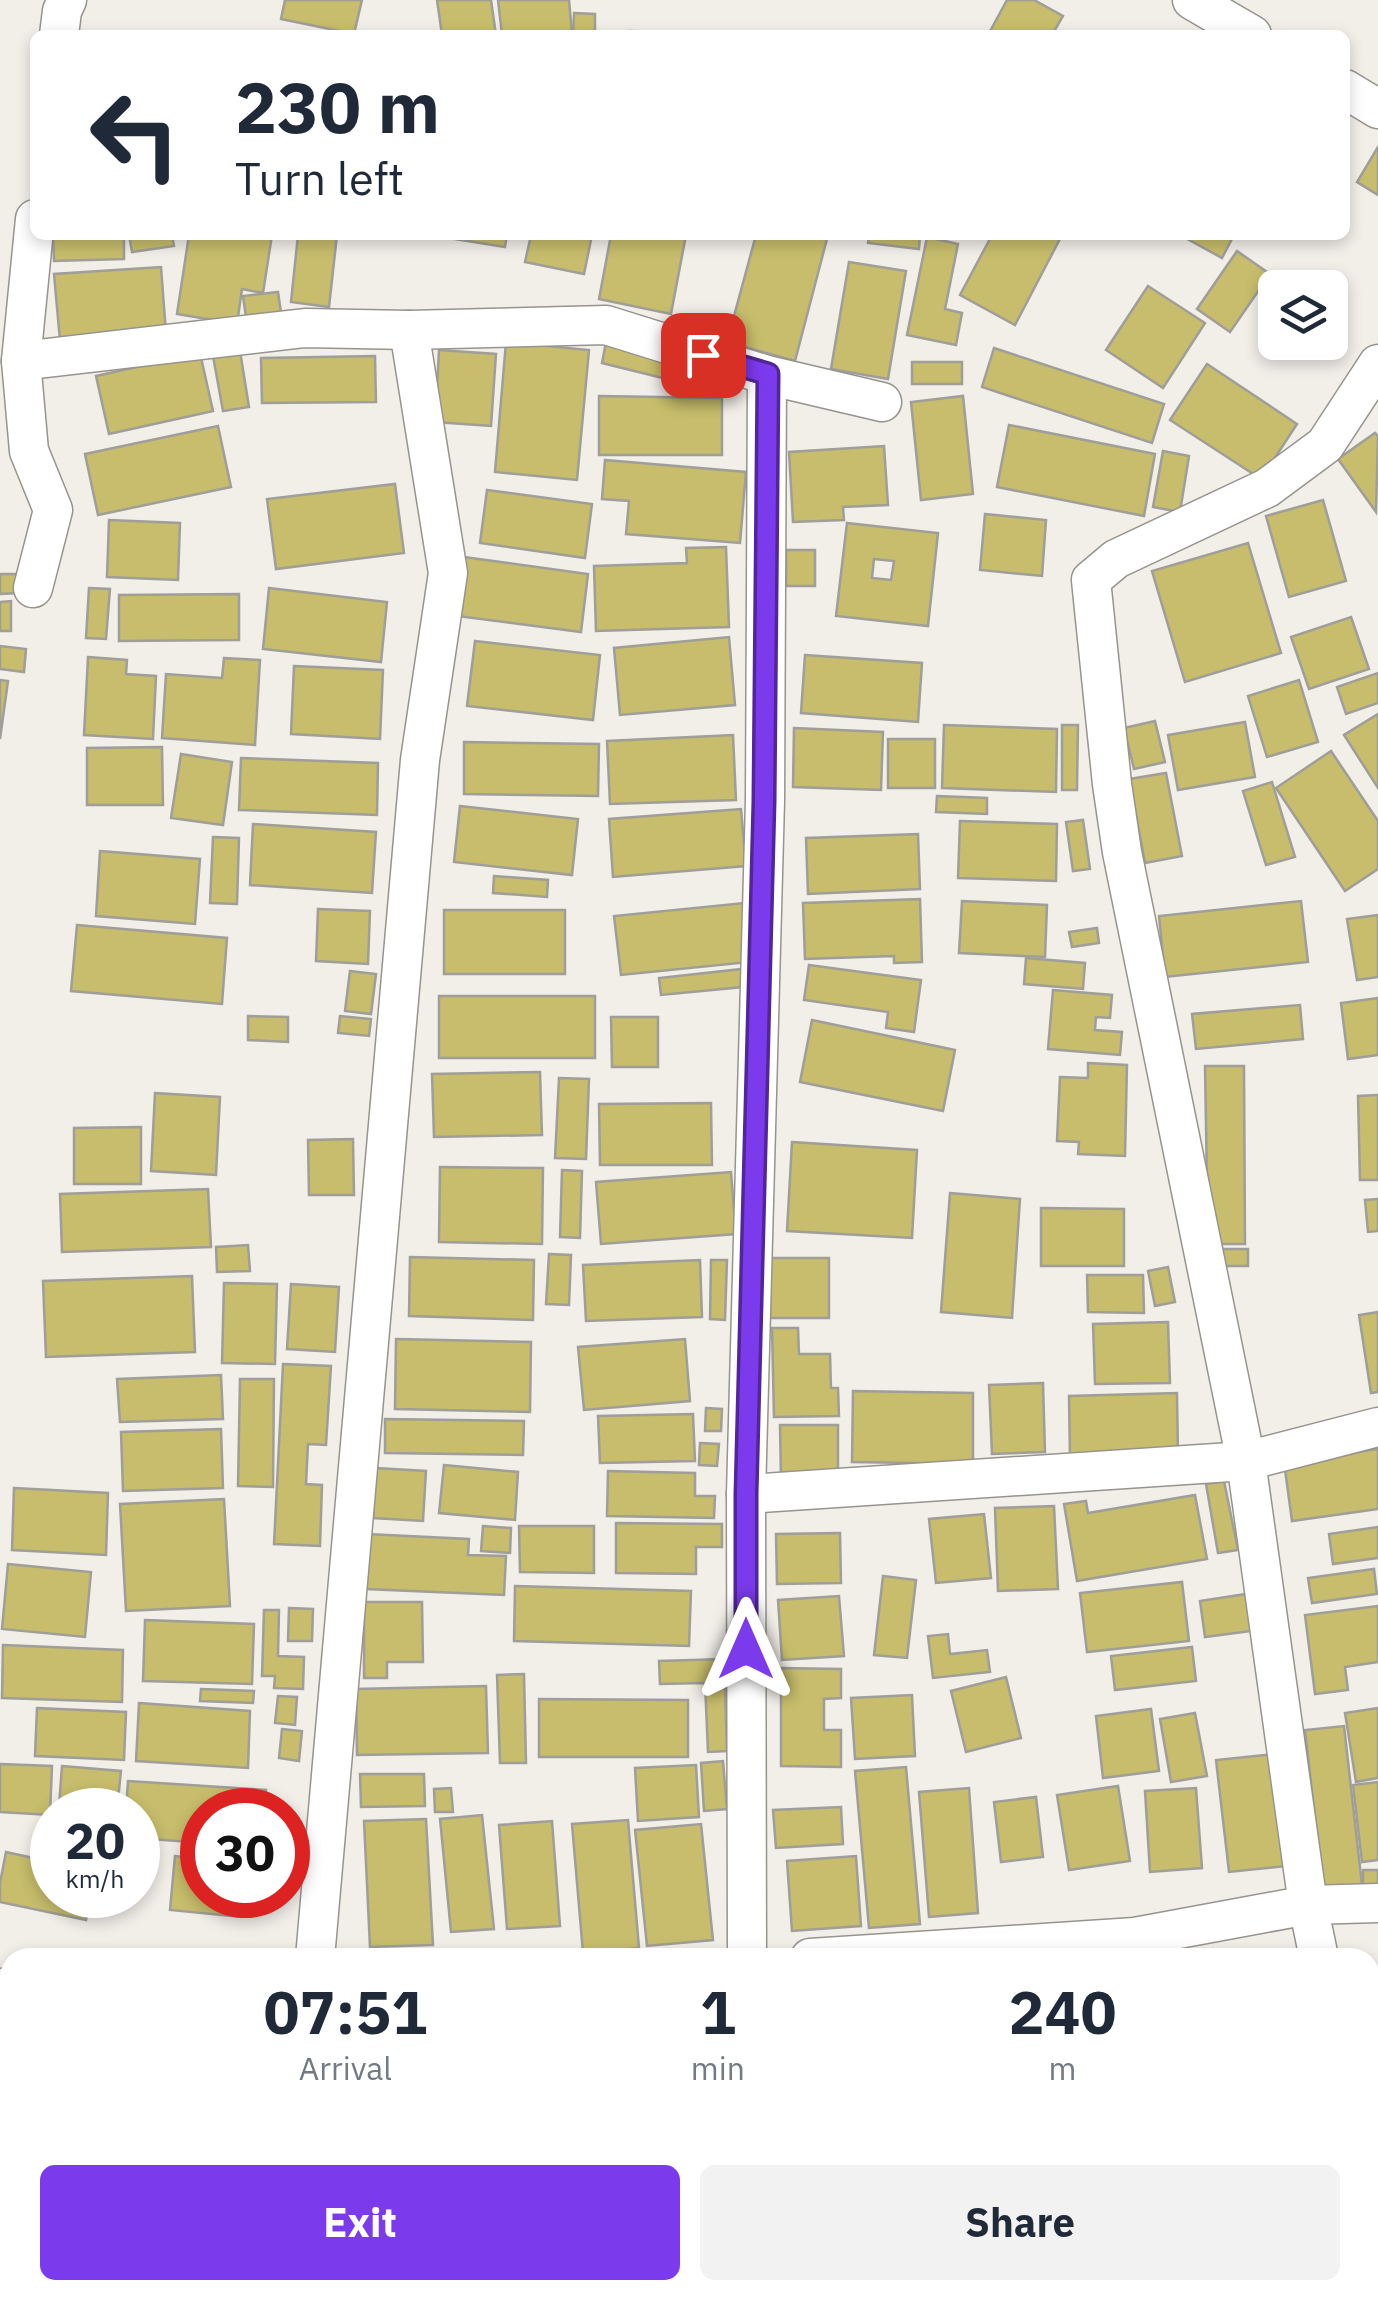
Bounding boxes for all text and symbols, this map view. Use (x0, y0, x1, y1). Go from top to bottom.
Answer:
text: 230 m (235, 61, 440, 152)
icon: left (70, 70, 200, 200)
text: Turn left (235, 149, 404, 207)
map controls (1258, 270, 1348, 360)
button: layers (1258, 270, 1348, 360)
pin (661, 313, 746, 398)
icon: arrive (676, 328, 731, 383)
position arrow (694, 1597, 798, 1701)
speed limit sign: 30 (180, 1788, 310, 1918)
text: 20 (65, 1808, 125, 1873)
text: km/h (66, 1862, 124, 1895)
text: 07:51 (264, 1972, 427, 2051)
text: 1 (700, 1972, 736, 2051)
text: 240 (1008, 1972, 1116, 2051)
text: Arrival (299, 2047, 392, 2089)
text: min (691, 2047, 745, 2089)
text: m (1049, 2047, 1076, 2089)
button: Exit (40, 2165, 680, 2280)
button: Share (700, 2165, 1340, 2280)

